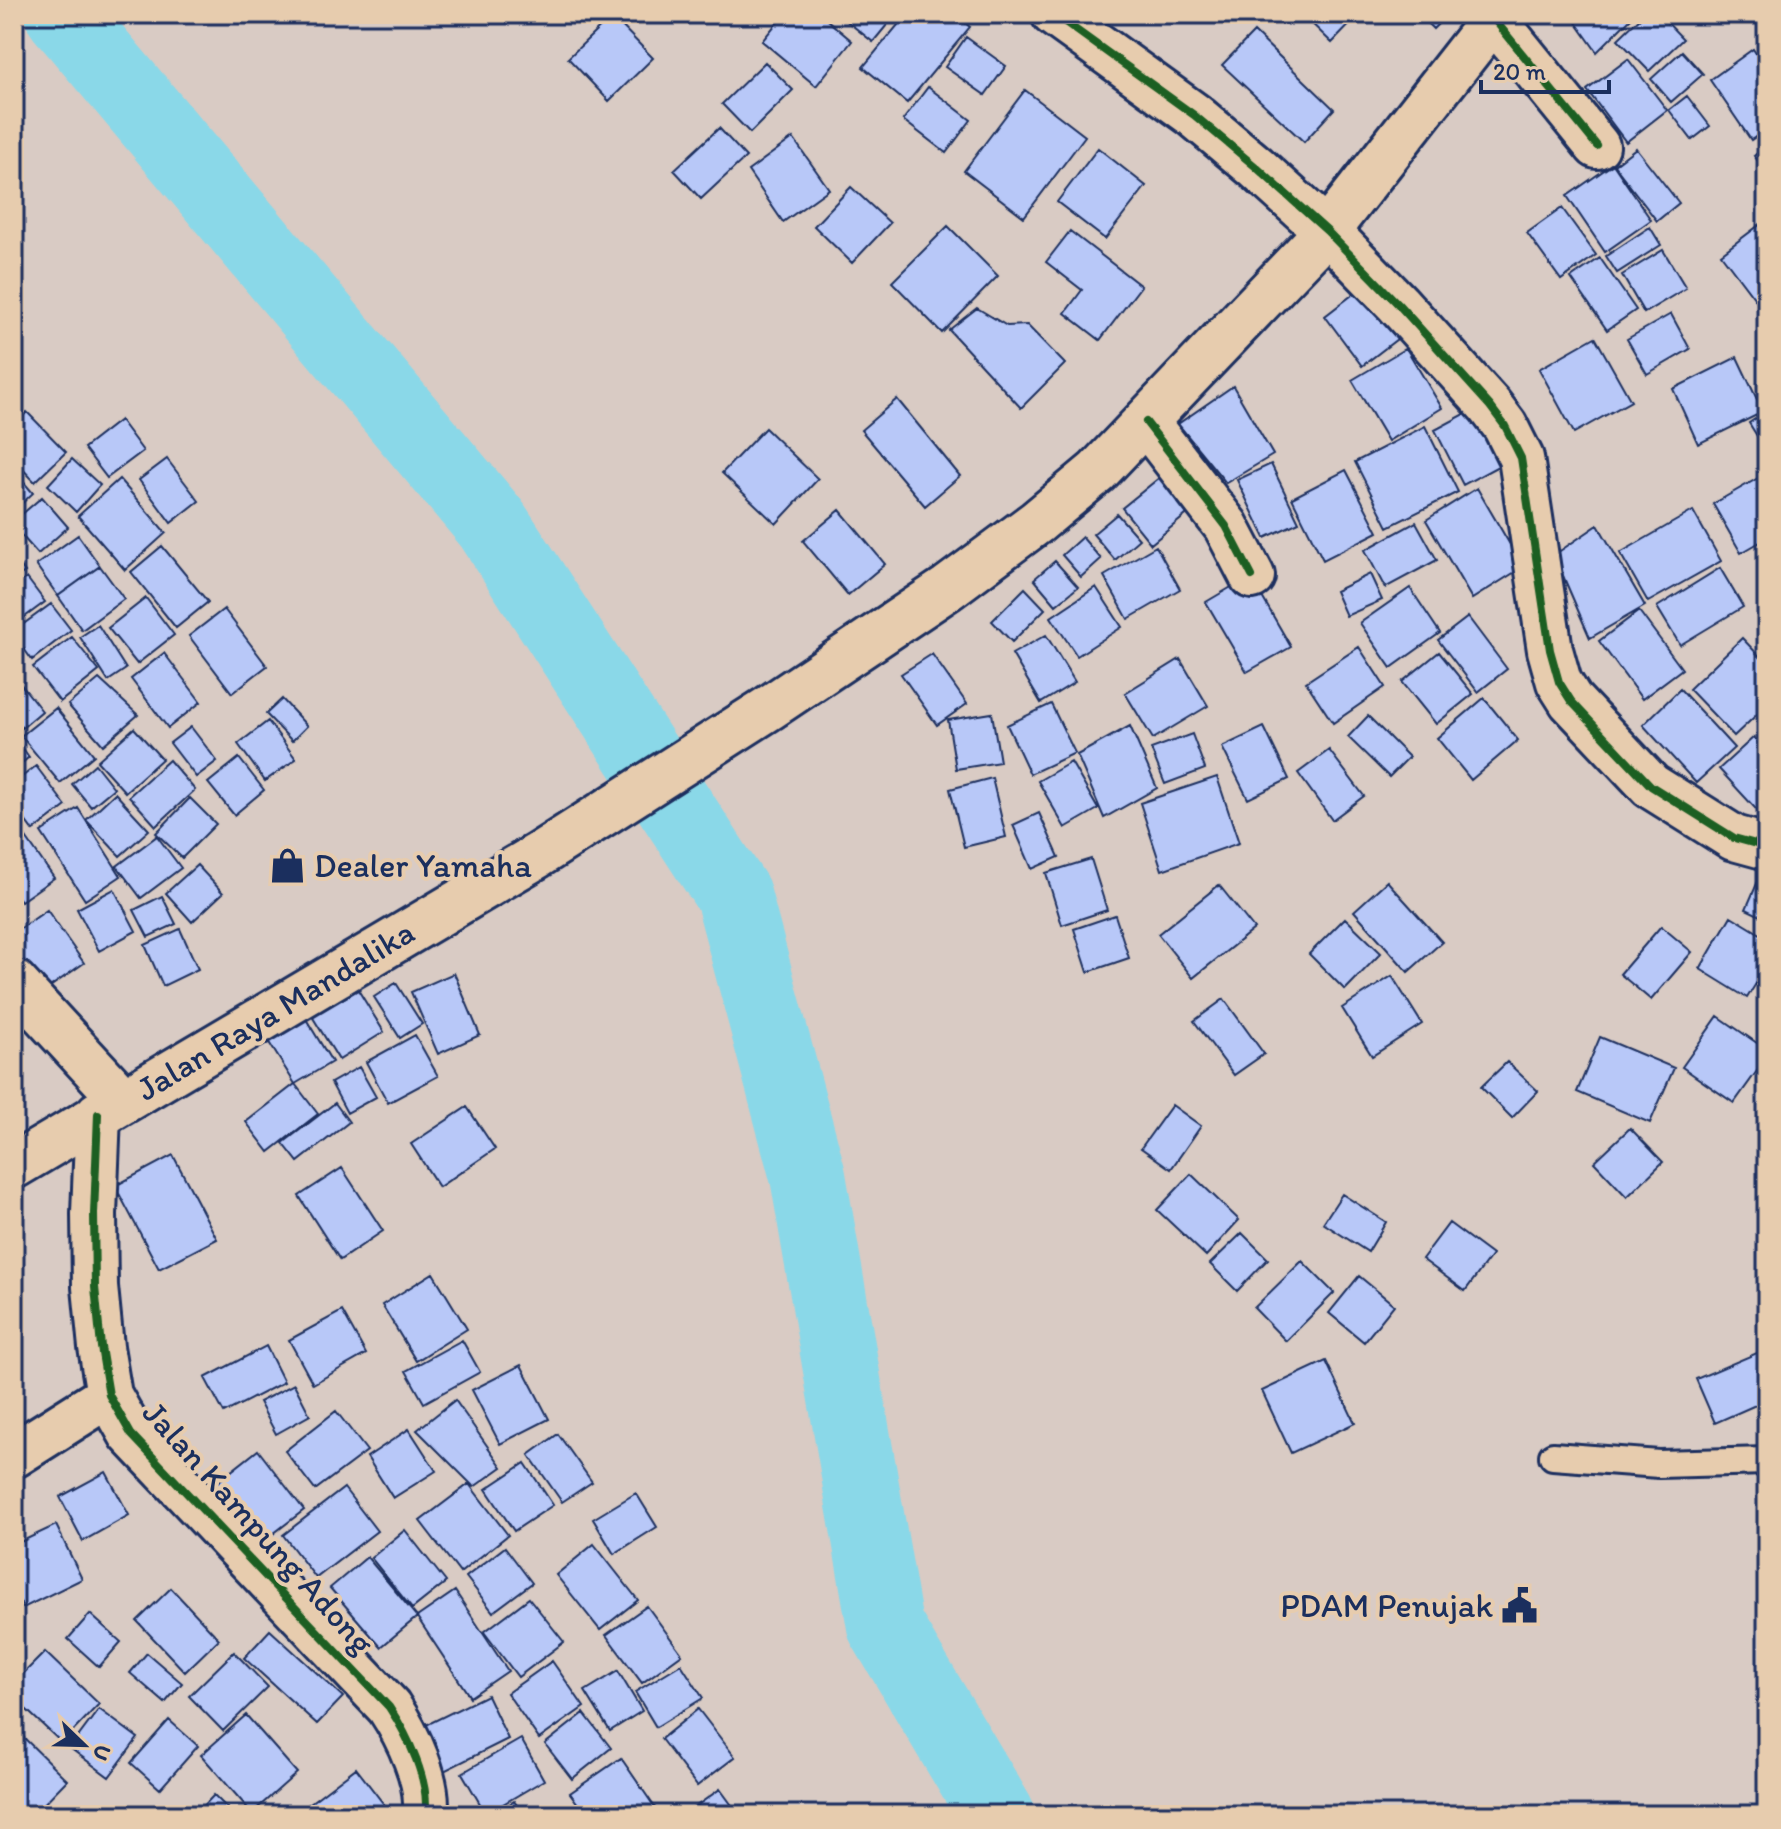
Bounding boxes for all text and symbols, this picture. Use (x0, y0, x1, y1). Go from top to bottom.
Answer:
scale bar (1481, 44, 1609, 94)
text: 20 m (1493, 57, 1546, 86)
place label: Dealer Yamaha (314, 845, 532, 886)
shop icon: Dealer Yamaha (269, 846, 307, 884)
street label: Jalan Raya Mandalika (129, 911, 422, 1110)
street label: Jalan Kampung Adong (134, 1392, 384, 1663)
place label: PDAM Penujak (1280, 1585, 1493, 1626)
public building icon: PDAM Penujak (1500, 1586, 1538, 1624)
north arrow (44, 1705, 124, 1785)
text: U (87, 1741, 117, 1765)

